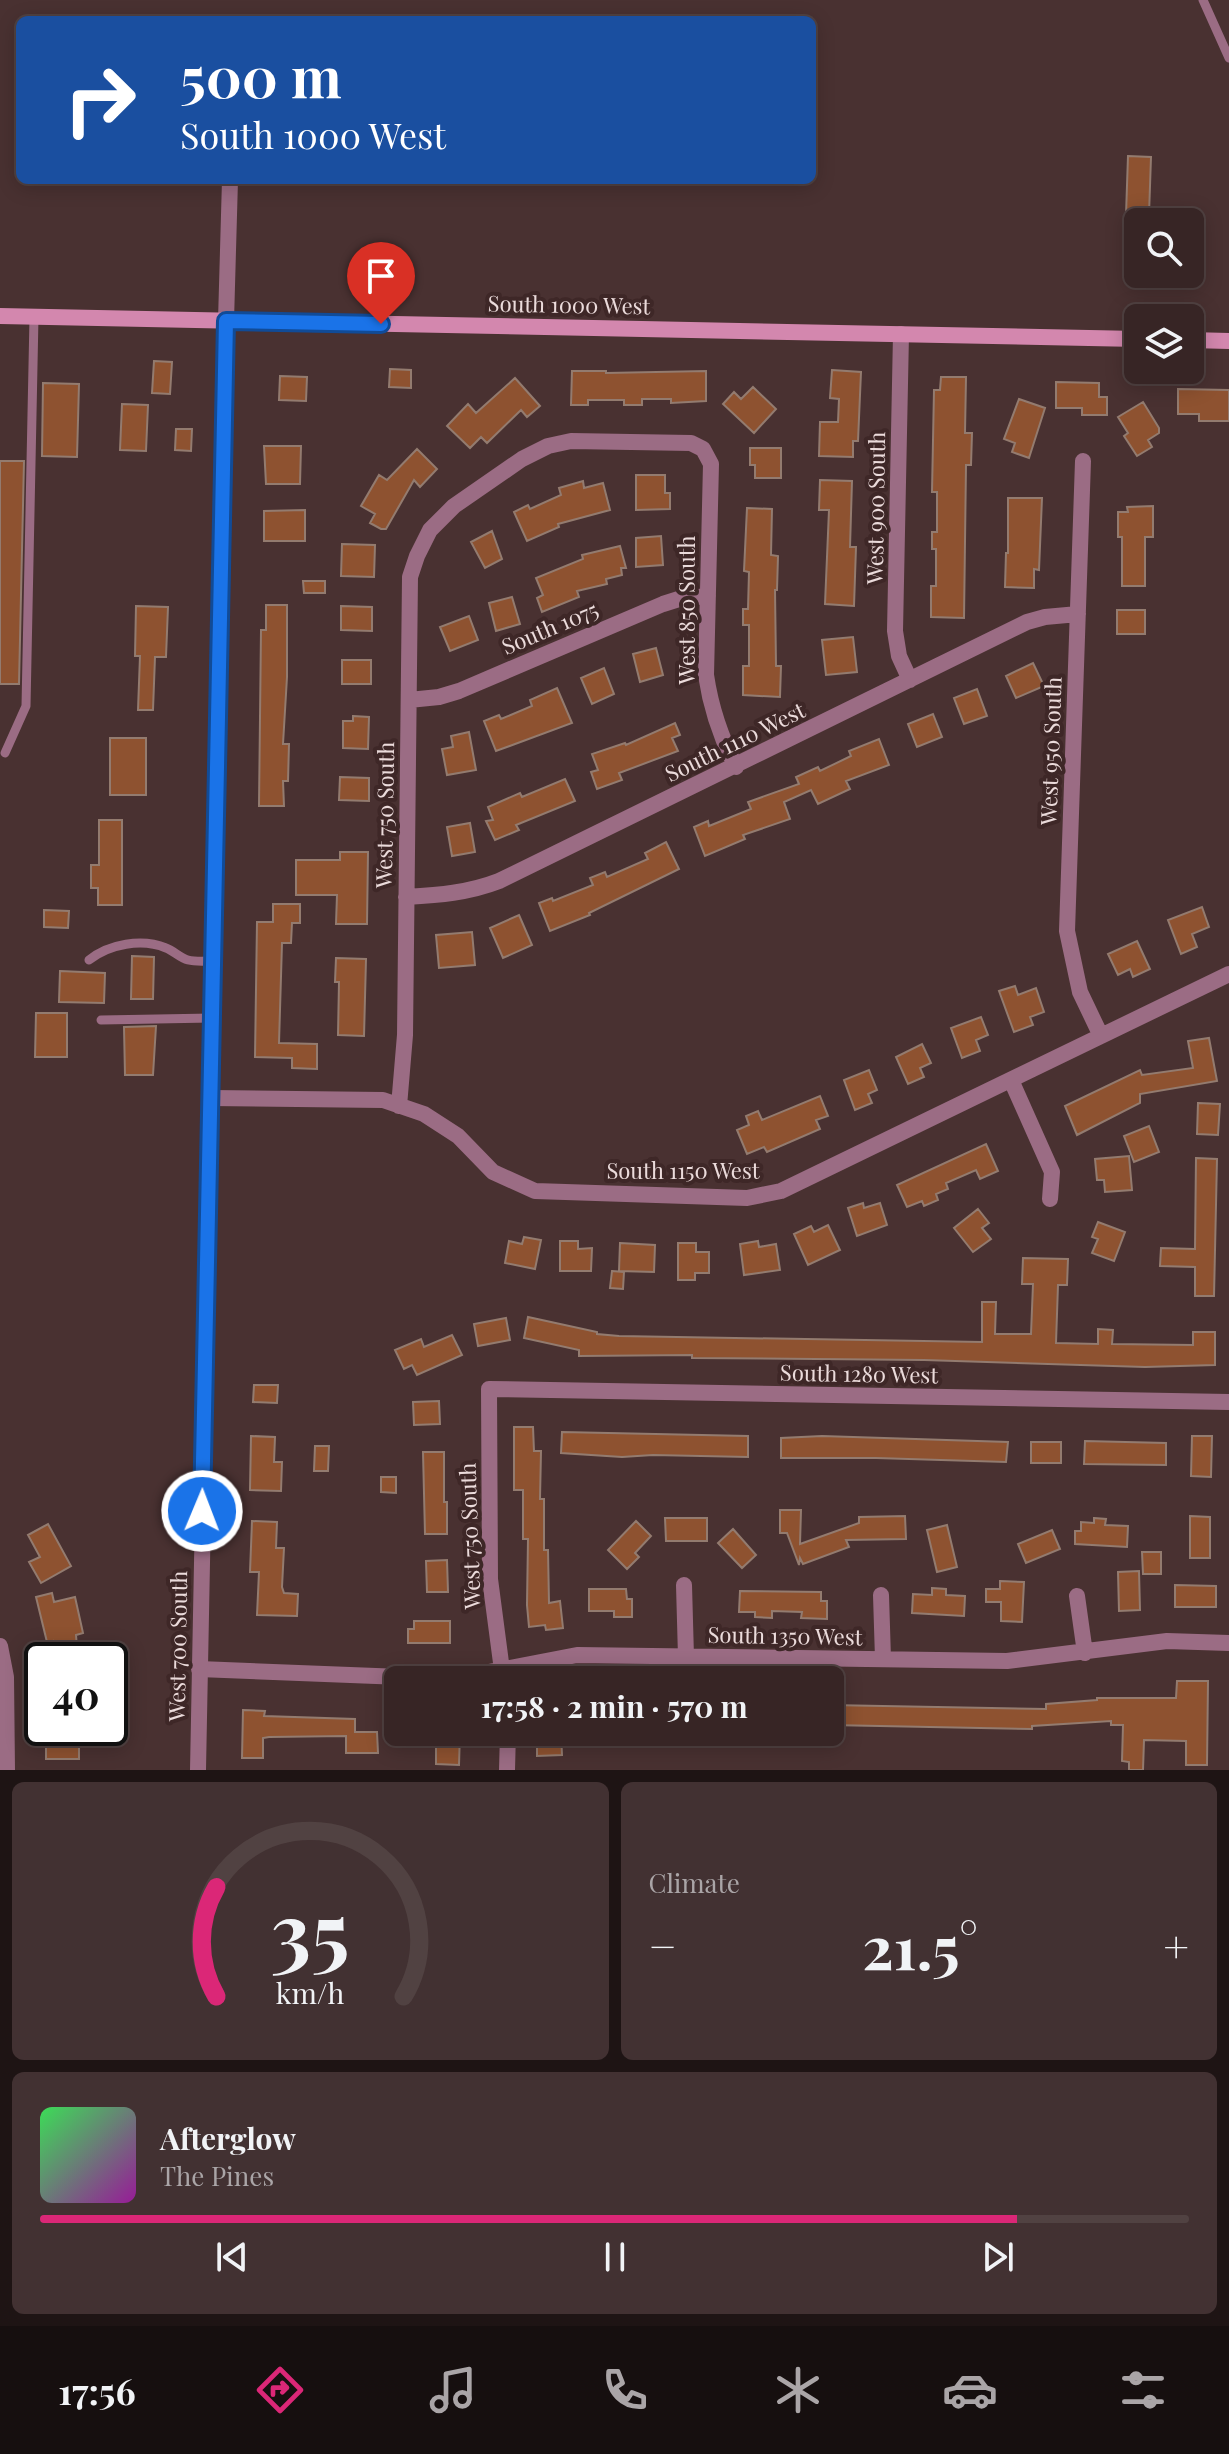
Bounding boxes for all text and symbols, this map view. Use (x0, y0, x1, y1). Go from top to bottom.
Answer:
text: 500 m (180, 38, 342, 113)
icon: right (48, 48, 152, 152)
text: South 1000 West (180, 110, 446, 158)
map controls (1124, 208, 1204, 384)
button: search (1124, 208, 1204, 288)
pin (347, 242, 415, 324)
icon: arrive (359, 254, 403, 298)
street label: South 1000 West (487, 288, 652, 320)
button: layers (1124, 304, 1204, 384)
street label: West 900 South (859, 431, 891, 586)
street label: West 850 South (671, 535, 701, 685)
street label: South 1075 (497, 593, 603, 661)
street label: West 950 South (1032, 676, 1068, 827)
street label: South 1110 West (659, 694, 811, 788)
street label: West 750 South (368, 741, 400, 889)
street label: South 1150 West (606, 1155, 761, 1185)
street label: South 1280 West (780, 1357, 940, 1389)
street label: West 750 South (451, 1462, 487, 1611)
position arrow (160, 1469, 244, 1553)
street label: West 700 South (161, 1570, 193, 1722)
street label: South 1350 West (707, 1619, 864, 1651)
speed limit sign: 40 (24, 1642, 128, 1746)
text: 17:58 · 2 min · 570 m (480, 1686, 748, 1726)
text: Climate (649, 1865, 740, 1900)
text: 35 (271, 1873, 350, 1984)
text: 21.5° (862, 1905, 978, 1985)
text: − (649, 1915, 677, 1974)
text: + (1163, 1915, 1189, 1974)
text: km/h (276, 1973, 345, 2011)
text: Afterglow (160, 2118, 296, 2158)
text: The Pines (160, 2158, 274, 2193)
icon: previous (210, 2235, 254, 2279)
icon: pause (593, 2235, 637, 2279)
icon: next (976, 2235, 1020, 2279)
icon: directions (252, 2362, 308, 2418)
icon: music (425, 2362, 481, 2418)
icon: phone (597, 2362, 653, 2418)
icon: climate (770, 2362, 826, 2418)
icon: car (942, 2362, 998, 2418)
icon: filters (1115, 2362, 1171, 2418)
text: 17:56 (58, 2366, 136, 2414)

